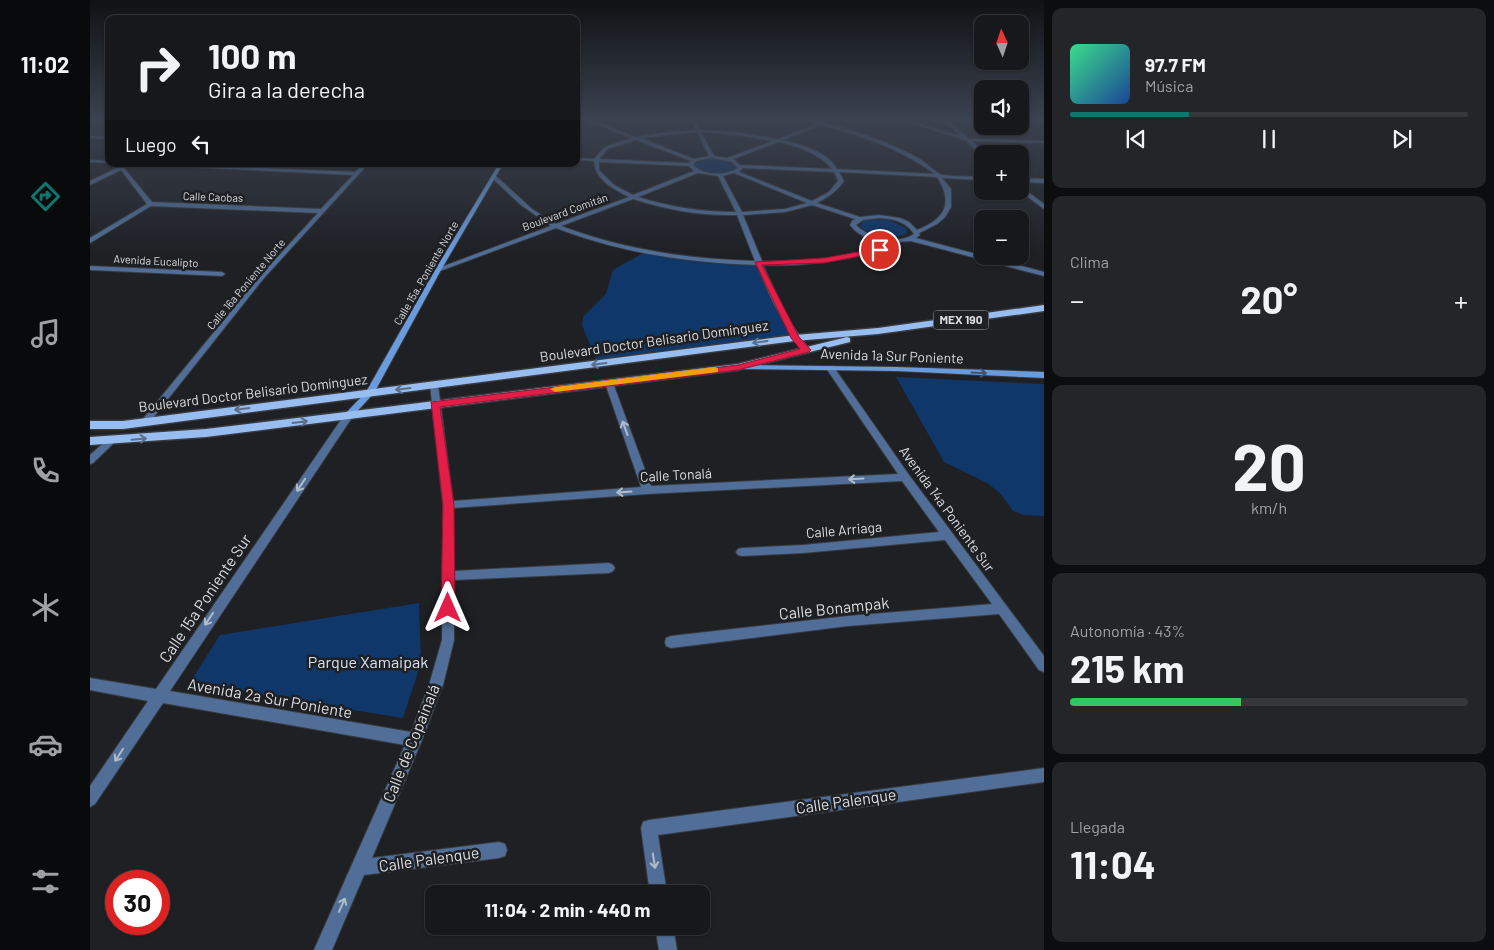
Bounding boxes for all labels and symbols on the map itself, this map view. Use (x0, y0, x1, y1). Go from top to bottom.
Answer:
north arrow (974, 15, 1029, 70)
street label: Calle Caobas (183, 189, 243, 204)
street label: Boulevard Comitán (520, 190, 609, 233)
street label: Calle 15a. Poniente Norte (390, 218, 461, 327)
pin (859, 229, 901, 271)
street label: Calle 16a Poniente Norte (204, 235, 288, 332)
street label: Avenida Eucalipto (113, 252, 199, 269)
road number: MEX 190 (934, 310, 988, 330)
street label: Boulevard Doctor Belisario Domínguez (539, 316, 769, 365)
one-way arrow (753, 338, 769, 348)
street label: Avenida 1a Sur Poniente (820, 345, 964, 366)
one-way arrow (591, 359, 607, 369)
one-way arrow (971, 368, 987, 377)
street label: Boulevard Doctor Belisario Domínguez (137, 370, 368, 415)
one-way arrow (396, 384, 412, 394)
one-way arrow (234, 404, 250, 414)
one-way arrow (292, 417, 308, 427)
one-way arrow (620, 421, 629, 436)
one-way arrow (130, 434, 146, 443)
street label: Avenida 14a Poniente Sur (896, 443, 999, 575)
street label: Calle Tonalá (640, 464, 712, 485)
one-way arrow (848, 475, 864, 484)
one-way arrow (296, 478, 306, 492)
one-way arrow (616, 487, 632, 497)
street label: Calle Arriaga (805, 518, 883, 541)
street label: Calle 15a Poniente Sur (155, 530, 255, 666)
position arrow (421, 581, 473, 633)
street label: Calle Bonampak (778, 592, 890, 623)
one-way arrow (204, 612, 214, 626)
park label: Parque Xamaipak (308, 652, 428, 671)
street label: Avenida 2a Sur Poniente (186, 674, 354, 721)
street label: Calle de Copainalá (378, 681, 443, 805)
one-way arrow (114, 747, 124, 761)
street label: Calle Palenque (794, 784, 897, 817)
street label: Calle Palenque (377, 842, 480, 875)
one-way arrow (649, 853, 659, 869)
speed limit sign: 30 (105, 870, 170, 935)
one-way arrow (338, 898, 348, 913)

